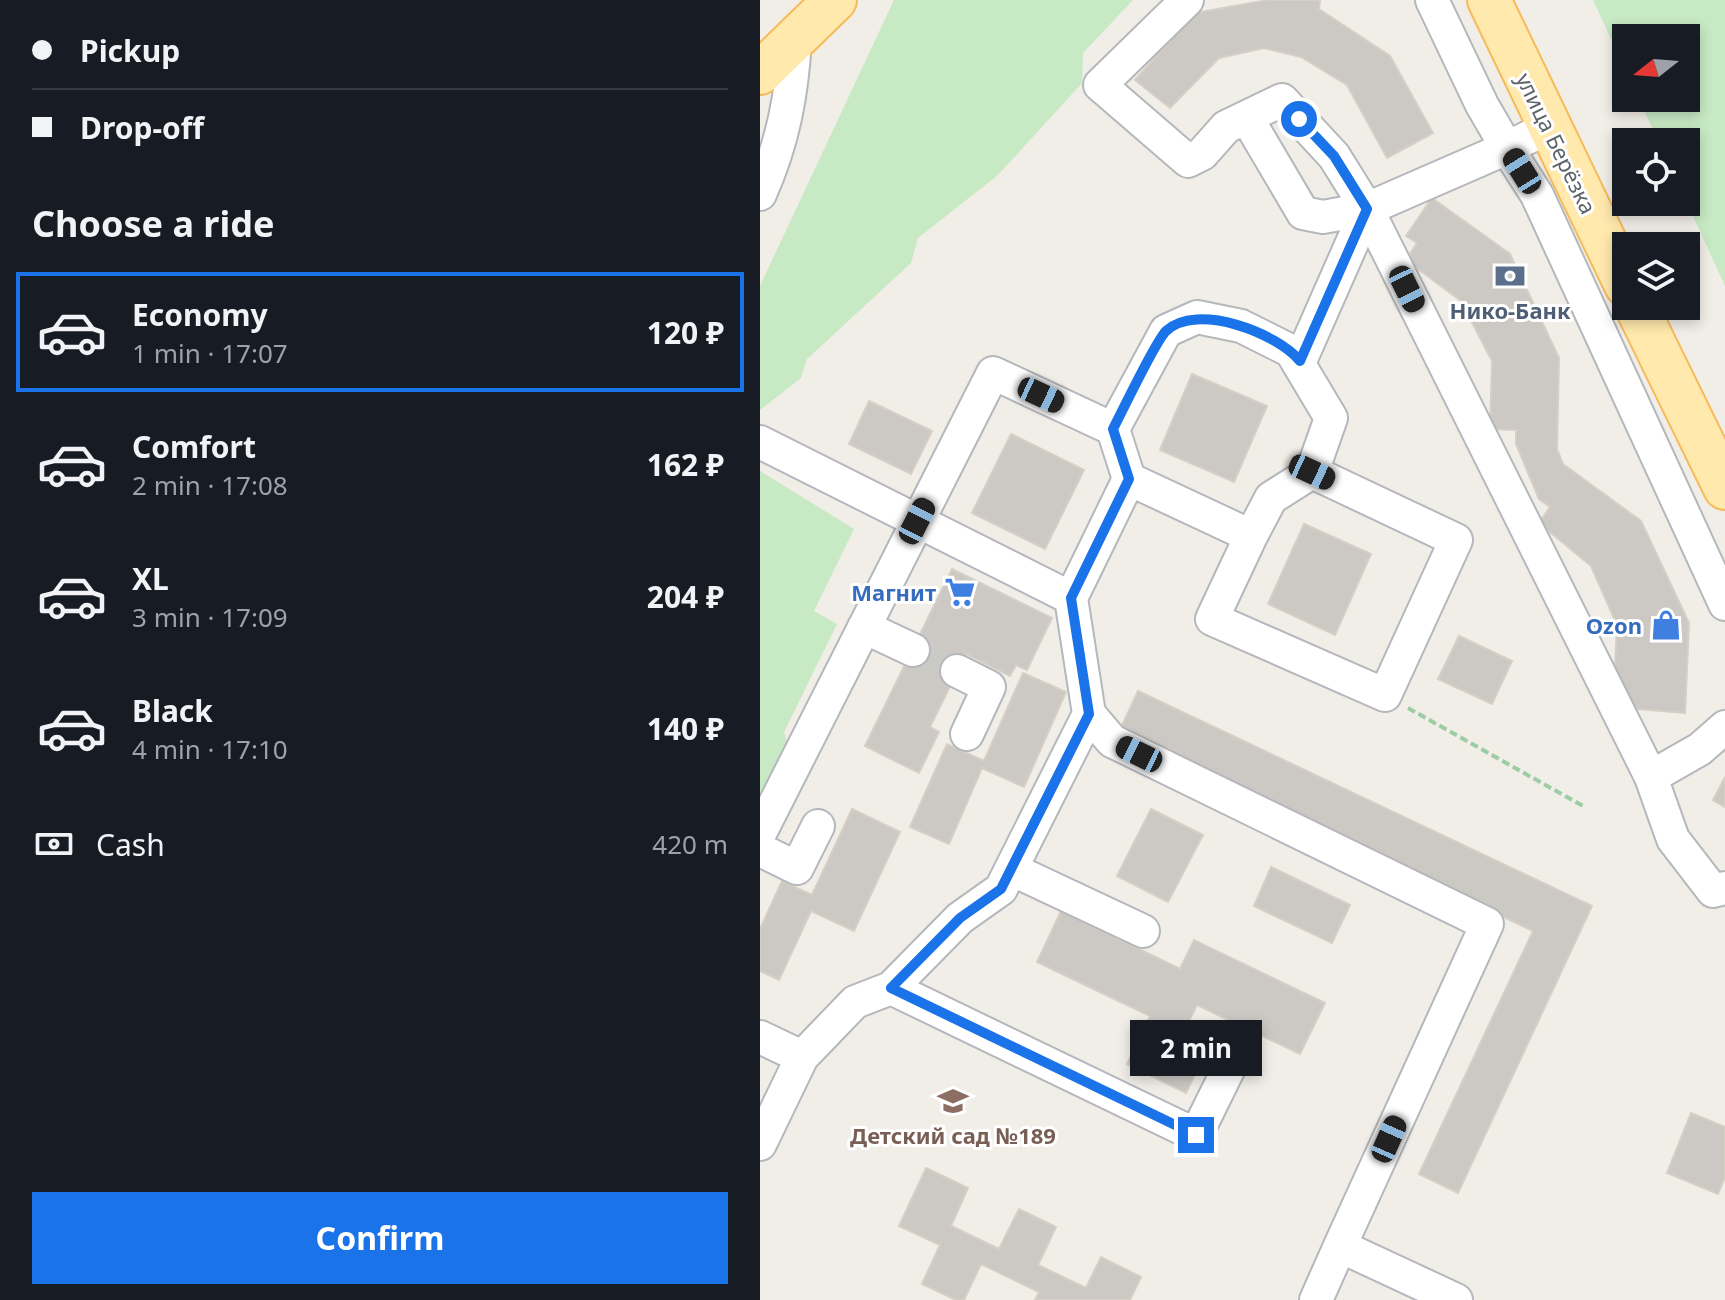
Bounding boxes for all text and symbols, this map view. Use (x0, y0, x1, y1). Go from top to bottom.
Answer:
north arrow (1612, 24, 1700, 112)
map controls (1612, 24, 1700, 320)
text: Pickup (80, 30, 180, 71)
street label: улица Берёзка (1510, 67, 1604, 219)
route start (1281, 101, 1317, 137)
text: Drop-off (80, 107, 204, 148)
button: locate (1612, 128, 1700, 216)
car (1499, 144, 1545, 198)
text: Choose a ride (32, 199, 274, 248)
button: layers (1612, 232, 1700, 320)
bank icon: Нико-Банк (1493, 259, 1527, 293)
car (1386, 262, 1428, 316)
text: Economy (132, 294, 268, 335)
place label: Нико-Банк (1450, 295, 1571, 325)
icon: car (36, 296, 108, 368)
text: 120 ₽ (647, 312, 724, 353)
text: 1 min · 17:07 (132, 335, 288, 371)
car (1014, 374, 1068, 416)
text: Comfort (132, 426, 256, 467)
icon: car (36, 428, 108, 500)
text: 162 ₽ (647, 444, 724, 485)
car (1285, 451, 1339, 493)
text: 2 min · 17:08 (132, 467, 288, 503)
car (895, 494, 939, 548)
text: XL (132, 558, 169, 599)
icon: car (36, 560, 108, 632)
supermarket icon: Магнит (943, 575, 977, 609)
text: 204 ₽ (647, 576, 724, 617)
place label: Магнит (851, 577, 936, 607)
text: 3 min · 17:09 (132, 599, 288, 635)
shop icon: Ozon (1649, 608, 1683, 642)
place label: Ozon (1586, 610, 1642, 640)
text: Black (132, 690, 213, 731)
icon: car (36, 692, 108, 764)
text: 140 ₽ (647, 708, 724, 749)
text: 4 min · 17:10 (132, 731, 288, 767)
car (1112, 733, 1166, 775)
icon: cash (32, 822, 76, 866)
text: Cash (96, 824, 165, 865)
text: 420 m (652, 826, 728, 862)
callout: 2 min (1130, 1019, 1262, 1075)
text: 2 min (1160, 1030, 1232, 1066)
school or university icon: Детский сад №189 (936, 1084, 970, 1118)
car (1368, 1112, 1410, 1166)
route end (1178, 1117, 1214, 1153)
place label: Детский сад №189 (850, 1120, 1056, 1150)
button: Confirm (32, 1192, 728, 1284)

